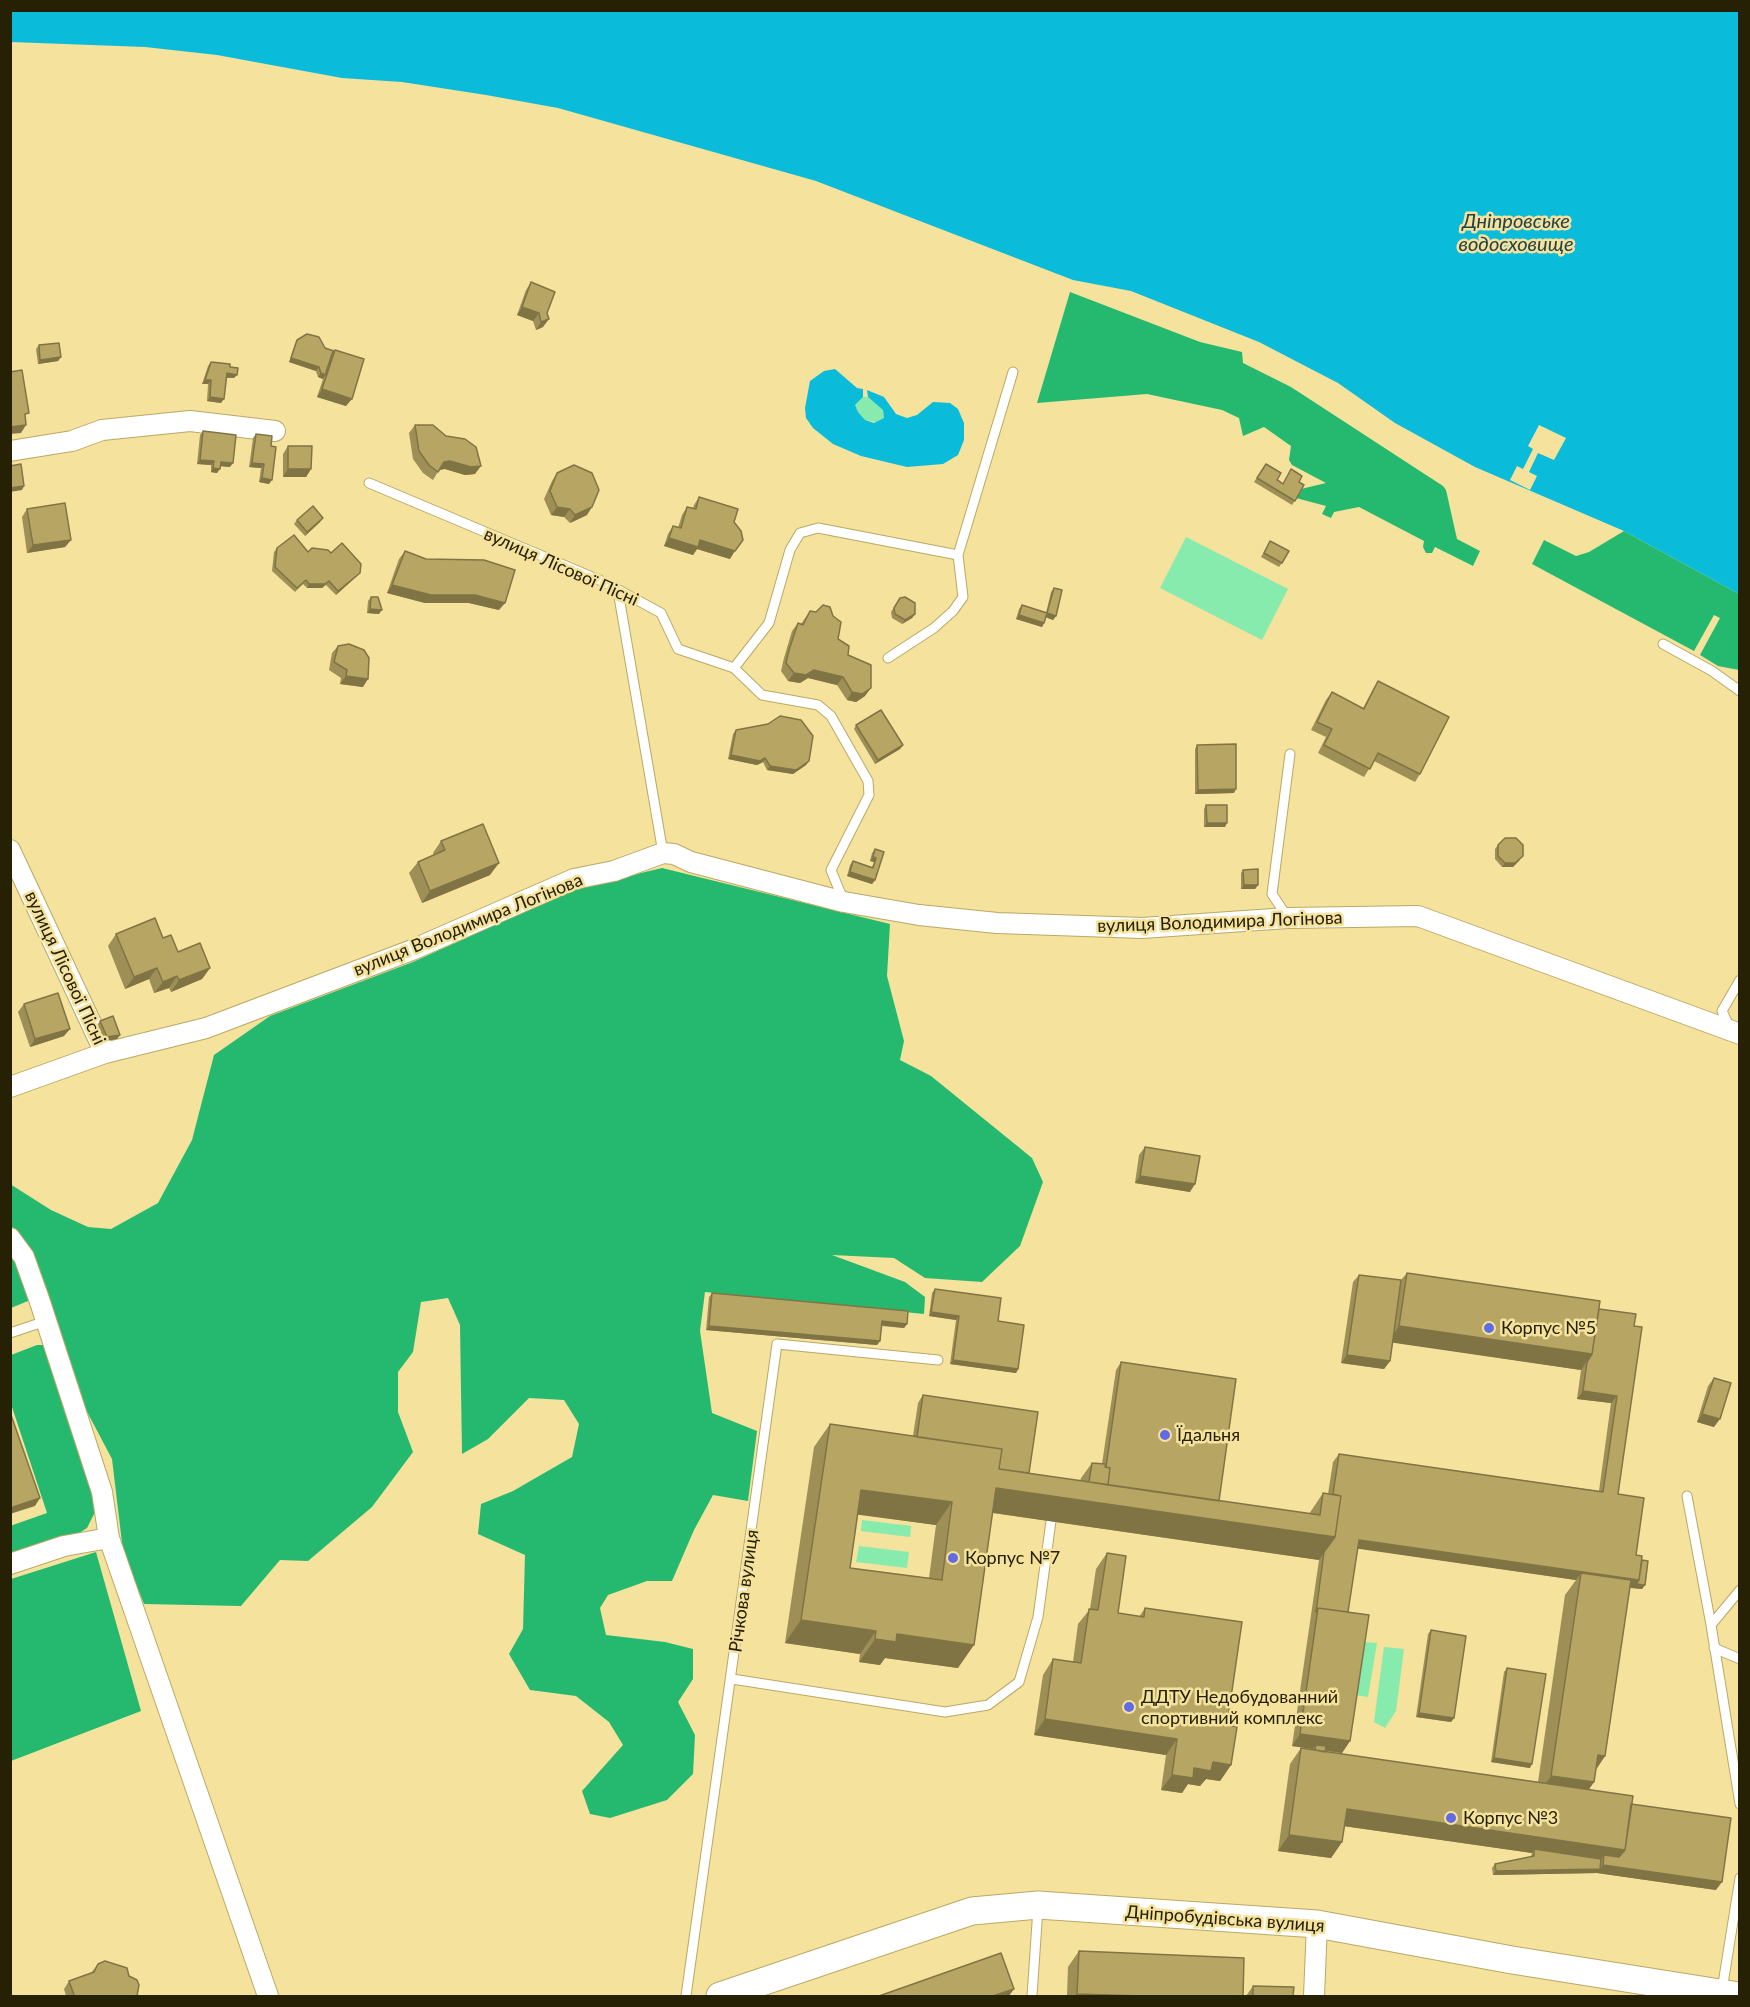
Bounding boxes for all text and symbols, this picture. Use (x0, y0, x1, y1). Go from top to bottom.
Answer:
water label: Дніпровське водосховище (1458, 210, 1574, 257)
street label: вулиця Лісової Пісні (480, 523, 642, 611)
street label: вулиця Володимира Логінова (350, 869, 586, 981)
street label: вулиця Лісової Пісні (20, 888, 110, 1048)
street label: вулиця Володимира Логінова (1097, 907, 1343, 937)
place label: Корпус №5 (1501, 1317, 1596, 1339)
marker: Корпус №5 (1482, 1321, 1496, 1335)
place label: Їдальня (1177, 1424, 1240, 1446)
marker: Їдальня (1158, 1428, 1172, 1442)
street label: Річкова вулиця (725, 1528, 763, 1654)
place label: Корпус №7 (965, 1547, 1060, 1569)
marker: Корпус №7 (946, 1551, 960, 1565)
place label: ДДТУ Недобудованний спортивний комплекс (1141, 1686, 1338, 1728)
marker: ДДТУ Недобудованний спортивний комплекс (1122, 1700, 1136, 1714)
place label: Корпус №3 (1463, 1807, 1558, 1829)
marker: Корпус №3 (1444, 1811, 1458, 1825)
street label: Дніпробудівська вулиця (1125, 1901, 1325, 1937)

